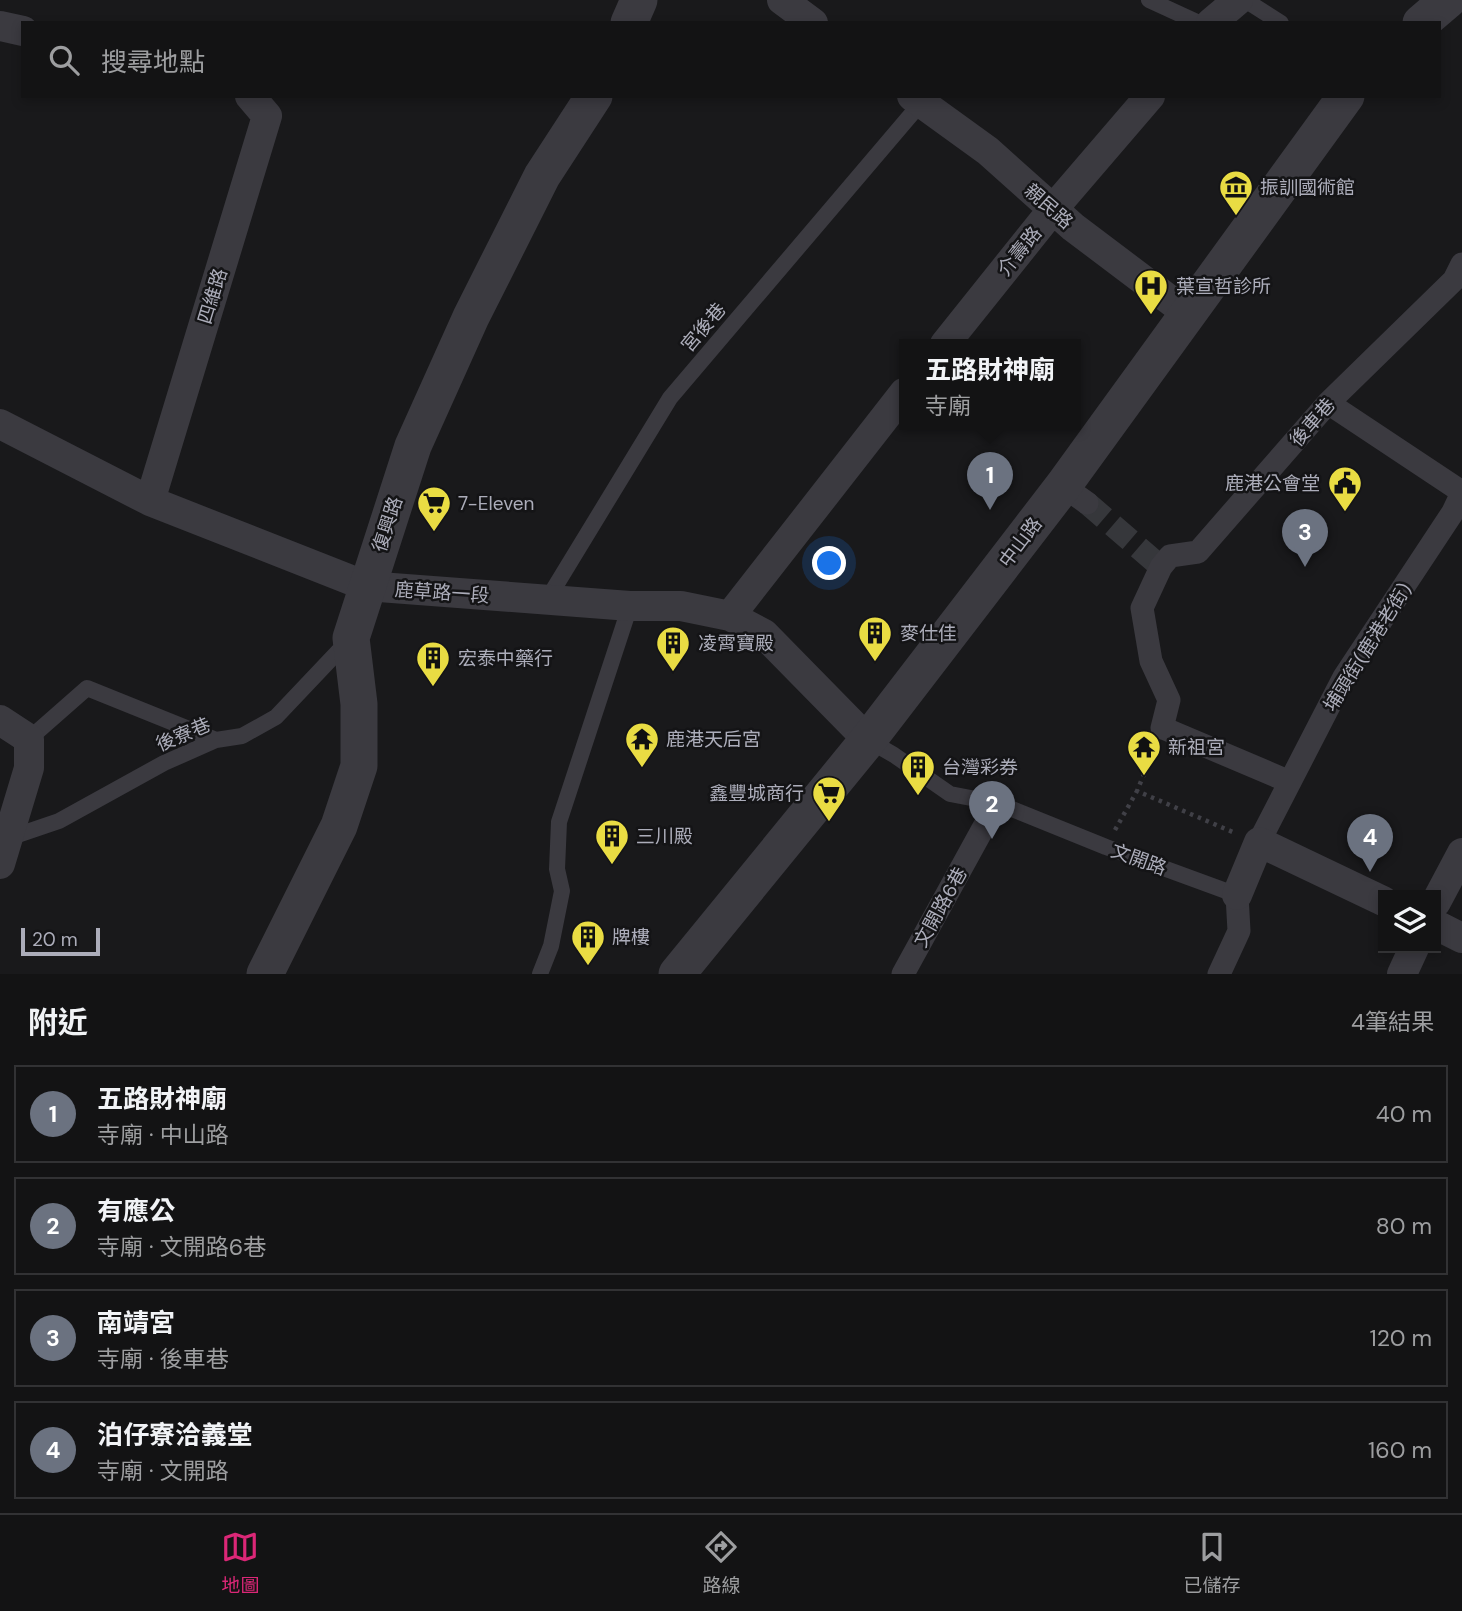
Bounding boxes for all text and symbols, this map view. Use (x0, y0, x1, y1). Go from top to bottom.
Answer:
search box (21, 21, 1441, 98)
icon: search (45, 41, 83, 79)
text: 搜尋地點 (101, 45, 205, 79)
museum icon: 振訓國術館 (1217, 168, 1255, 217)
place label: 振訓國術館 (1260, 175, 1355, 200)
street label: 親民路 (1019, 178, 1078, 235)
street label: 介壽路 (992, 221, 1047, 281)
street label: 四維路 (192, 265, 233, 327)
hospital icon: 葉宣哲診所 (1132, 267, 1170, 316)
place label: 葉宣哲診所 (1176, 274, 1271, 299)
street label: 宮後巷 (675, 297, 731, 357)
popup (899, 339, 1081, 430)
text: 五路財神廟 (925, 353, 1055, 387)
text: 寺廟 (925, 391, 971, 421)
street label: 後車巷 (1284, 393, 1341, 452)
pin: 1 (967, 452, 1013, 510)
public building icon: 鹿港公會堂 (1326, 464, 1364, 513)
place label: 鹿港公會堂 (1225, 471, 1320, 496)
supermarket icon: 7-Eleven (415, 484, 453, 533)
place label: 7-Eleven (458, 491, 534, 516)
street label: 復興路 (367, 493, 408, 555)
pin: 3 (1282, 509, 1328, 567)
street label: 中山路 (993, 512, 1048, 573)
your location (812, 546, 846, 580)
street label: 鹿草路一段 (394, 577, 490, 608)
street label: 埔頭街(鹿港老街) (1318, 578, 1417, 716)
building icon: 麥仕佳 (856, 614, 894, 663)
place label: 麥仕佳 (900, 621, 957, 646)
building icon: 凌霄寶殿 (654, 624, 692, 673)
place label: 凌霄寶殿 (698, 631, 774, 656)
building icon: 宏泰中藥行 (414, 639, 452, 688)
place label: 宏泰中藥行 (458, 646, 553, 671)
street label: 後寮巷 (152, 712, 214, 757)
temple icon: 鹿港天后宮 (623, 720, 661, 769)
place label: 鹿港天后宮 (666, 727, 761, 752)
temple icon: 新祖宮 (1125, 728, 1163, 777)
place label: 新祖宮 (1168, 735, 1225, 760)
building icon: 台灣彩券 (899, 748, 937, 797)
place label: 台灣彩券 (942, 755, 1018, 780)
supermarket icon: 鑫豐城商行 (810, 774, 848, 823)
place label: 鑫豐城商行 (709, 781, 804, 806)
pin: 2 (969, 781, 1015, 839)
pin: 4 (1347, 814, 1393, 872)
building icon: 三川殿 (593, 817, 631, 866)
place label: 三川殿 (636, 824, 693, 849)
street label: 文開路 (1108, 838, 1170, 881)
street label: 文開路6巷 (908, 863, 973, 952)
map controls (1378, 890, 1441, 953)
button: layers (1378, 890, 1441, 953)
building icon: 牌樓 (569, 918, 607, 967)
scale bar (21, 925, 100, 957)
place label: 牌樓 (612, 925, 650, 950)
text: 20 m (32, 927, 78, 952)
text: 附近 (28, 1003, 88, 1042)
text: 4筆結果 (1351, 1007, 1434, 1037)
text: 五路財神廟 (97, 1082, 227, 1116)
text: 1 (49, 1099, 57, 1129)
text: 40 m (1376, 1099, 1432, 1129)
text: 寺廟 · 中山路 (97, 1120, 229, 1150)
text: 有應公 (97, 1194, 175, 1228)
text: 2 (46, 1211, 60, 1241)
text: 80 m (1376, 1211, 1432, 1241)
text: 寺廟 · 文開路6巷 (97, 1232, 266, 1262)
text: 南靖宮 (97, 1306, 175, 1340)
text: 3 (46, 1323, 60, 1353)
text: 120 m (1369, 1323, 1432, 1353)
text: 寺廟 · 後車巷 (97, 1344, 229, 1374)
text: 泊仔寮洽義堂 (97, 1418, 253, 1452)
text: 4 (46, 1435, 60, 1465)
text: 160 m (1368, 1435, 1432, 1465)
text: 寺廟 · 文開路 (97, 1456, 229, 1486)
tab: 地圖 (221, 1528, 260, 1598)
tab: 路線 (702, 1528, 741, 1598)
tab: 已儲存 (1183, 1528, 1241, 1598)

